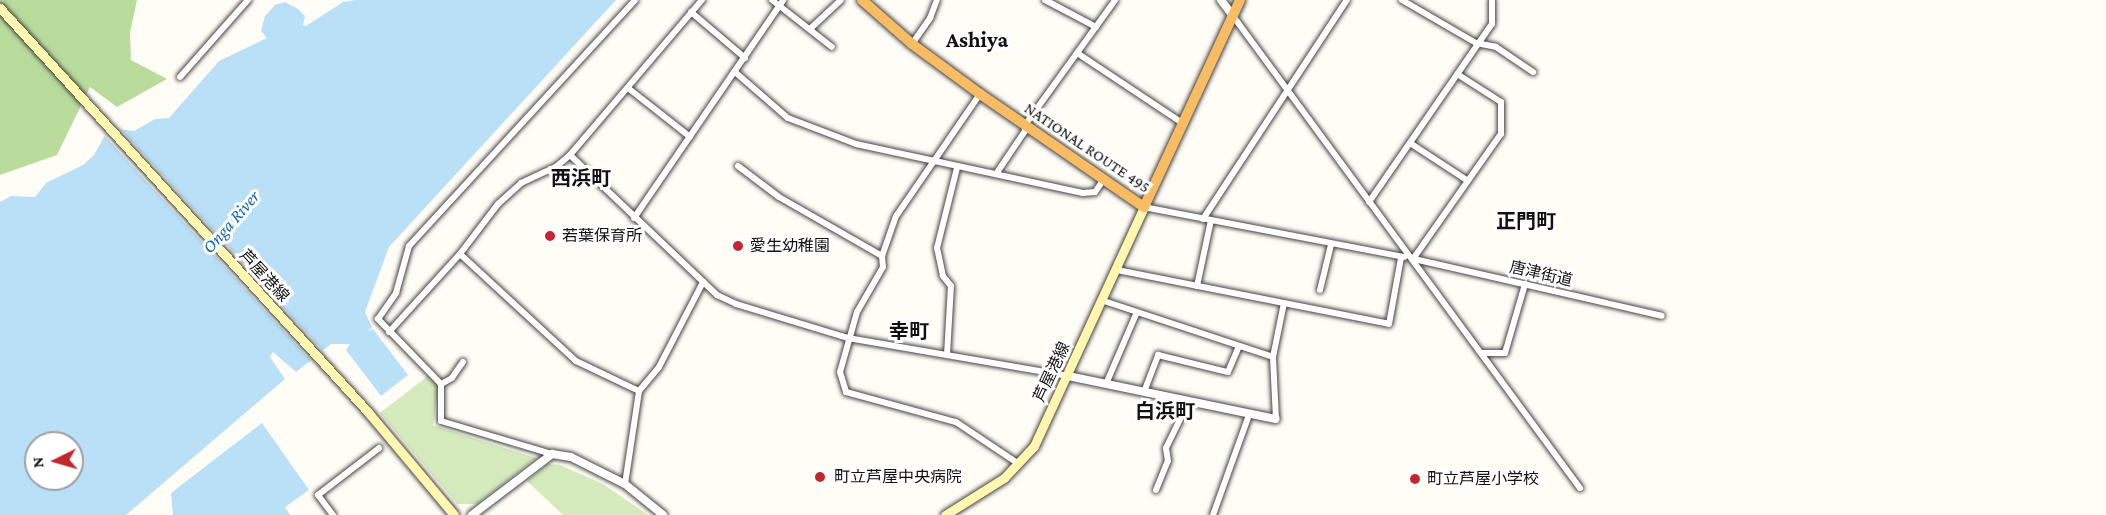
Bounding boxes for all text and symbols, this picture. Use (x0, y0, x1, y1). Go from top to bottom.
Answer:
district label: Ashiya (946, 27, 1008, 53)
street label: NATIONAL ROUTE 495 (1020, 99, 1154, 197)
district label: 西浜町 (551, 166, 611, 190)
water label: Onga River (198, 186, 264, 258)
district label: 正門町 (1496, 209, 1556, 233)
place label: 若葉保育所 (562, 226, 642, 246)
marker: 若葉保育所 (543, 229, 557, 243)
place label: 愛生幼稚園 (750, 236, 830, 256)
marker: 愛生幼稚園 (731, 239, 745, 253)
street label: 芦屋港線 (235, 246, 293, 306)
street label: 唐津街道 (1508, 257, 1574, 291)
district label: 幸町 (889, 319, 929, 343)
street label: 芦屋港線 (1030, 339, 1074, 405)
district label: 白浜町 (1135, 399, 1195, 423)
north arrow (24, 431, 84, 491)
text: N (29, 456, 47, 469)
place label: 町立芦屋中央病院 (834, 467, 962, 487)
marker: 町立芦屋中央病院 (811, 468, 829, 486)
place label: 町立芦屋小学校 (1427, 469, 1539, 489)
marker: 町立芦屋小学校 (1408, 472, 1422, 486)

